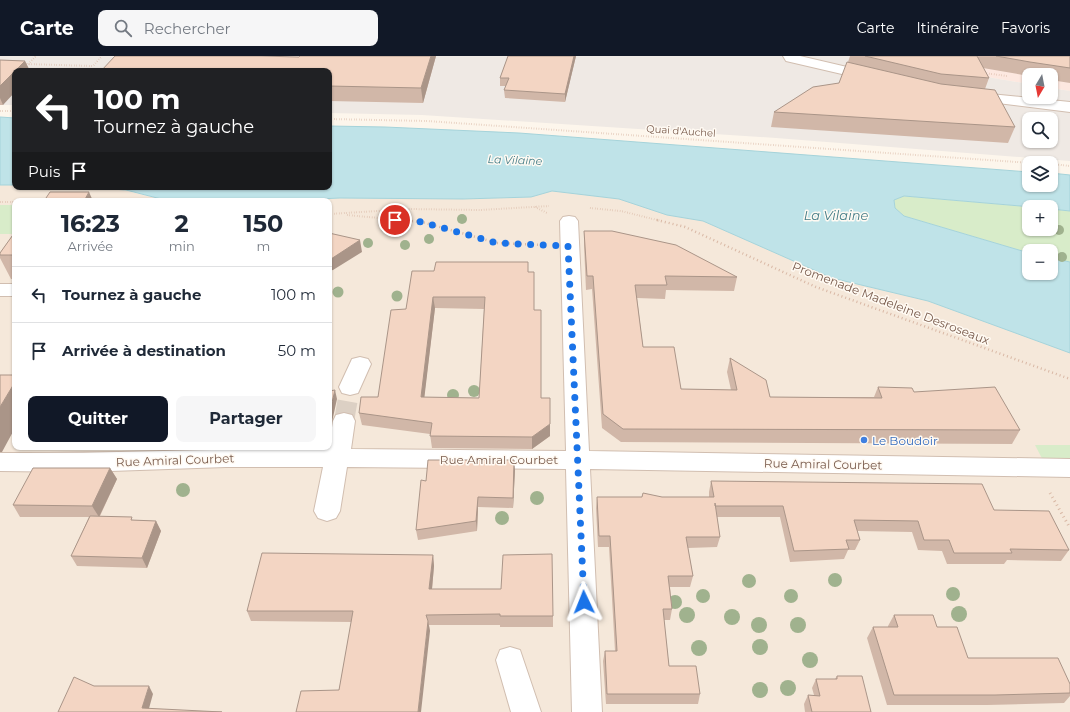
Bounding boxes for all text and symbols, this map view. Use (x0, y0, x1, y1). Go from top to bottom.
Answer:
search box (98, 10, 378, 46)
text: Carte (20, 17, 74, 40)
icon: search (112, 17, 134, 39)
text: Rechercher (144, 19, 231, 38)
text: Carte (857, 19, 894, 37)
text: Itinéraire (916, 19, 979, 37)
text: Favoris (1001, 19, 1050, 37)
north arrow (1022, 68, 1058, 104)
map controls (1022, 68, 1058, 280)
text: 100 m (94, 82, 180, 116)
icon: left (28, 84, 80, 136)
button: search (1022, 112, 1058, 148)
text: Tournez à gauche (94, 116, 254, 138)
street label: Quai d'Auchel (646, 122, 716, 140)
water label: La Vilaine (487, 152, 543, 168)
button: layers (1022, 156, 1058, 192)
icon: arrive (68, 160, 90, 182)
text: Puis (28, 162, 60, 181)
button: + (1022, 200, 1058, 236)
pin (378, 203, 412, 237)
water label: La Vilaine (804, 207, 868, 223)
text: 16:23 (61, 209, 120, 238)
text: 2 (175, 209, 189, 238)
text: 150 (243, 209, 283, 238)
icon: arrive (384, 209, 406, 231)
text: Arrivée (68, 238, 113, 254)
text: min (169, 238, 195, 254)
text: m (256, 238, 270, 254)
button: − (1022, 244, 1058, 280)
street label: Promenade Madeleine Desroseaux (790, 258, 992, 348)
icon: left (28, 284, 50, 306)
text: Tournez à gauche (62, 285, 201, 304)
text: 100 m (271, 285, 316, 304)
icon: arrive (28, 340, 50, 362)
text: Arrivée à destination (62, 341, 226, 360)
text: 50 m (278, 341, 316, 360)
button: Quitter (28, 396, 168, 442)
button: Partager (176, 396, 316, 442)
place label: Le Boudoir (872, 433, 938, 448)
marker: Le Boudoir (859, 435, 869, 445)
street label: Rue Amiral Courbet (116, 450, 234, 470)
street label: Rue Amiral Courbet (440, 452, 558, 467)
street label: Rue Amiral Courbet (764, 455, 882, 473)
position arrow (563, 581, 605, 623)

